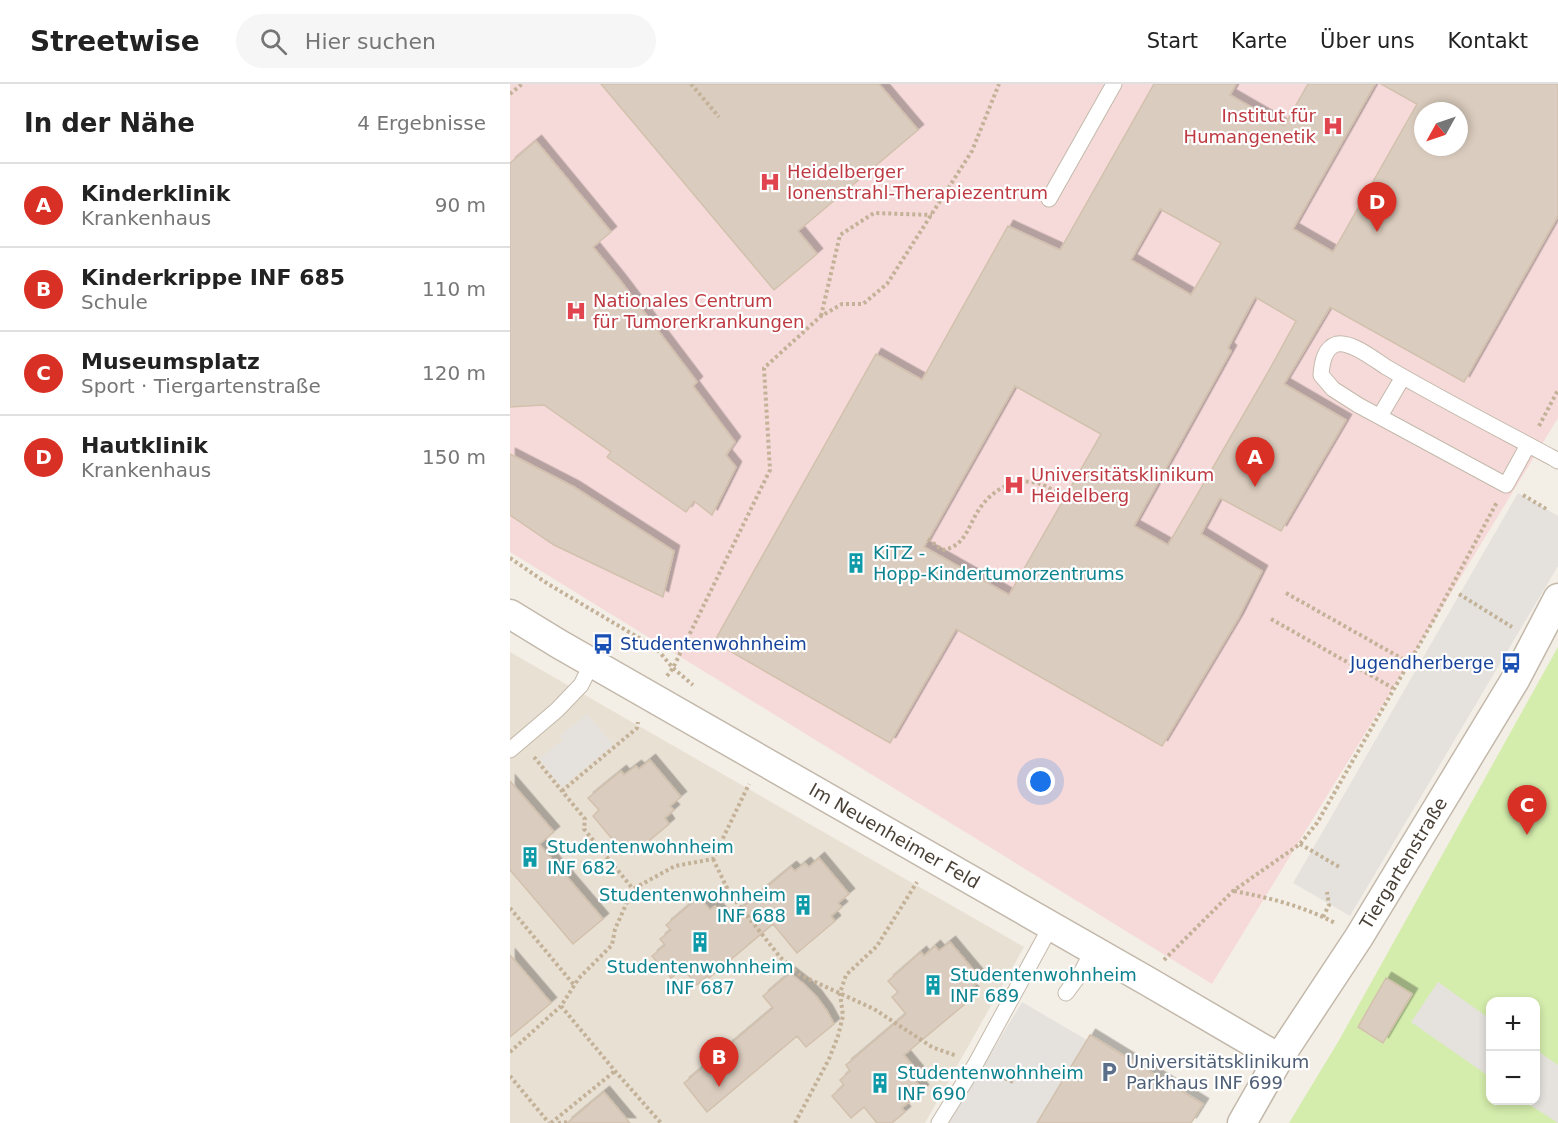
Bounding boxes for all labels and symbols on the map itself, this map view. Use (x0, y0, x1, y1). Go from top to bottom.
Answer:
north arrow (1414, 102, 1468, 156)
place label: Institut für Humangenetik (1184, 105, 1317, 147)
hospital icon: Institut für Humangenetik (1321, 114, 1345, 138)
place label: Heidelberger Ionenstrahl-Therapiezentrum (787, 161, 1048, 203)
hospital icon: Heidelberger Ionenstrahl-Therapiezentrum (758, 170, 782, 194)
pin: D (1358, 182, 1396, 232)
place label: Nationales Centrum für Tumorerkrankungen (593, 290, 804, 332)
hospital icon: Nationales Centrum für Tumorerkrankungen (564, 299, 588, 323)
pin: A (1236, 438, 1274, 487)
place label: Universitätsklinikum Heidelberg (1031, 464, 1214, 506)
hospital icon: Universitätsklinikum Heidelberg (1002, 473, 1026, 497)
place label: KiTZ - Hopp-Kindertumorzentrums (873, 542, 1124, 584)
building icon: KiTZ - Hopp-Kindertumorzentrums (844, 551, 868, 575)
bus stop icon: Studentenwohnheim (591, 632, 615, 656)
place label: Studentenwohnheim (620, 633, 807, 654)
bus stop icon: Jugendherberge (1499, 651, 1523, 675)
place label: Jugendherberge (1349, 652, 1494, 673)
your location (1026, 767, 1055, 796)
street label: Im Neuenheimer Feld (806, 779, 984, 893)
pin: C (1508, 786, 1546, 835)
street label: Tiergartenstraße (1355, 793, 1451, 934)
place label: Studentenwohnheim INF 682 (547, 836, 734, 878)
building icon: Studentenwohnheim INF 682 (518, 845, 542, 869)
place label: Studentenwohnheim INF 688 (599, 884, 786, 926)
building icon: Studentenwohnheim INF 688 (791, 893, 815, 917)
building icon: Studentenwohnheim INF 687 (688, 930, 712, 954)
place label: Studentenwohnheim INF 687 (607, 956, 793, 998)
place label: Studentenwohnheim INF 689 (950, 964, 1137, 1006)
building icon: Studentenwohnheim INF 689 (921, 973, 945, 997)
pin: B (700, 1038, 738, 1087)
place label: Universitätsklinikum Parkhaus INF 699 (1126, 1051, 1309, 1093)
parking icon: Universitätsklinikum Parkhaus INF 699 (1097, 1060, 1121, 1084)
place label: Studentenwohnheim INF 690 (897, 1062, 1084, 1104)
building icon: Studentenwohnheim INF 690 (868, 1071, 892, 1095)

